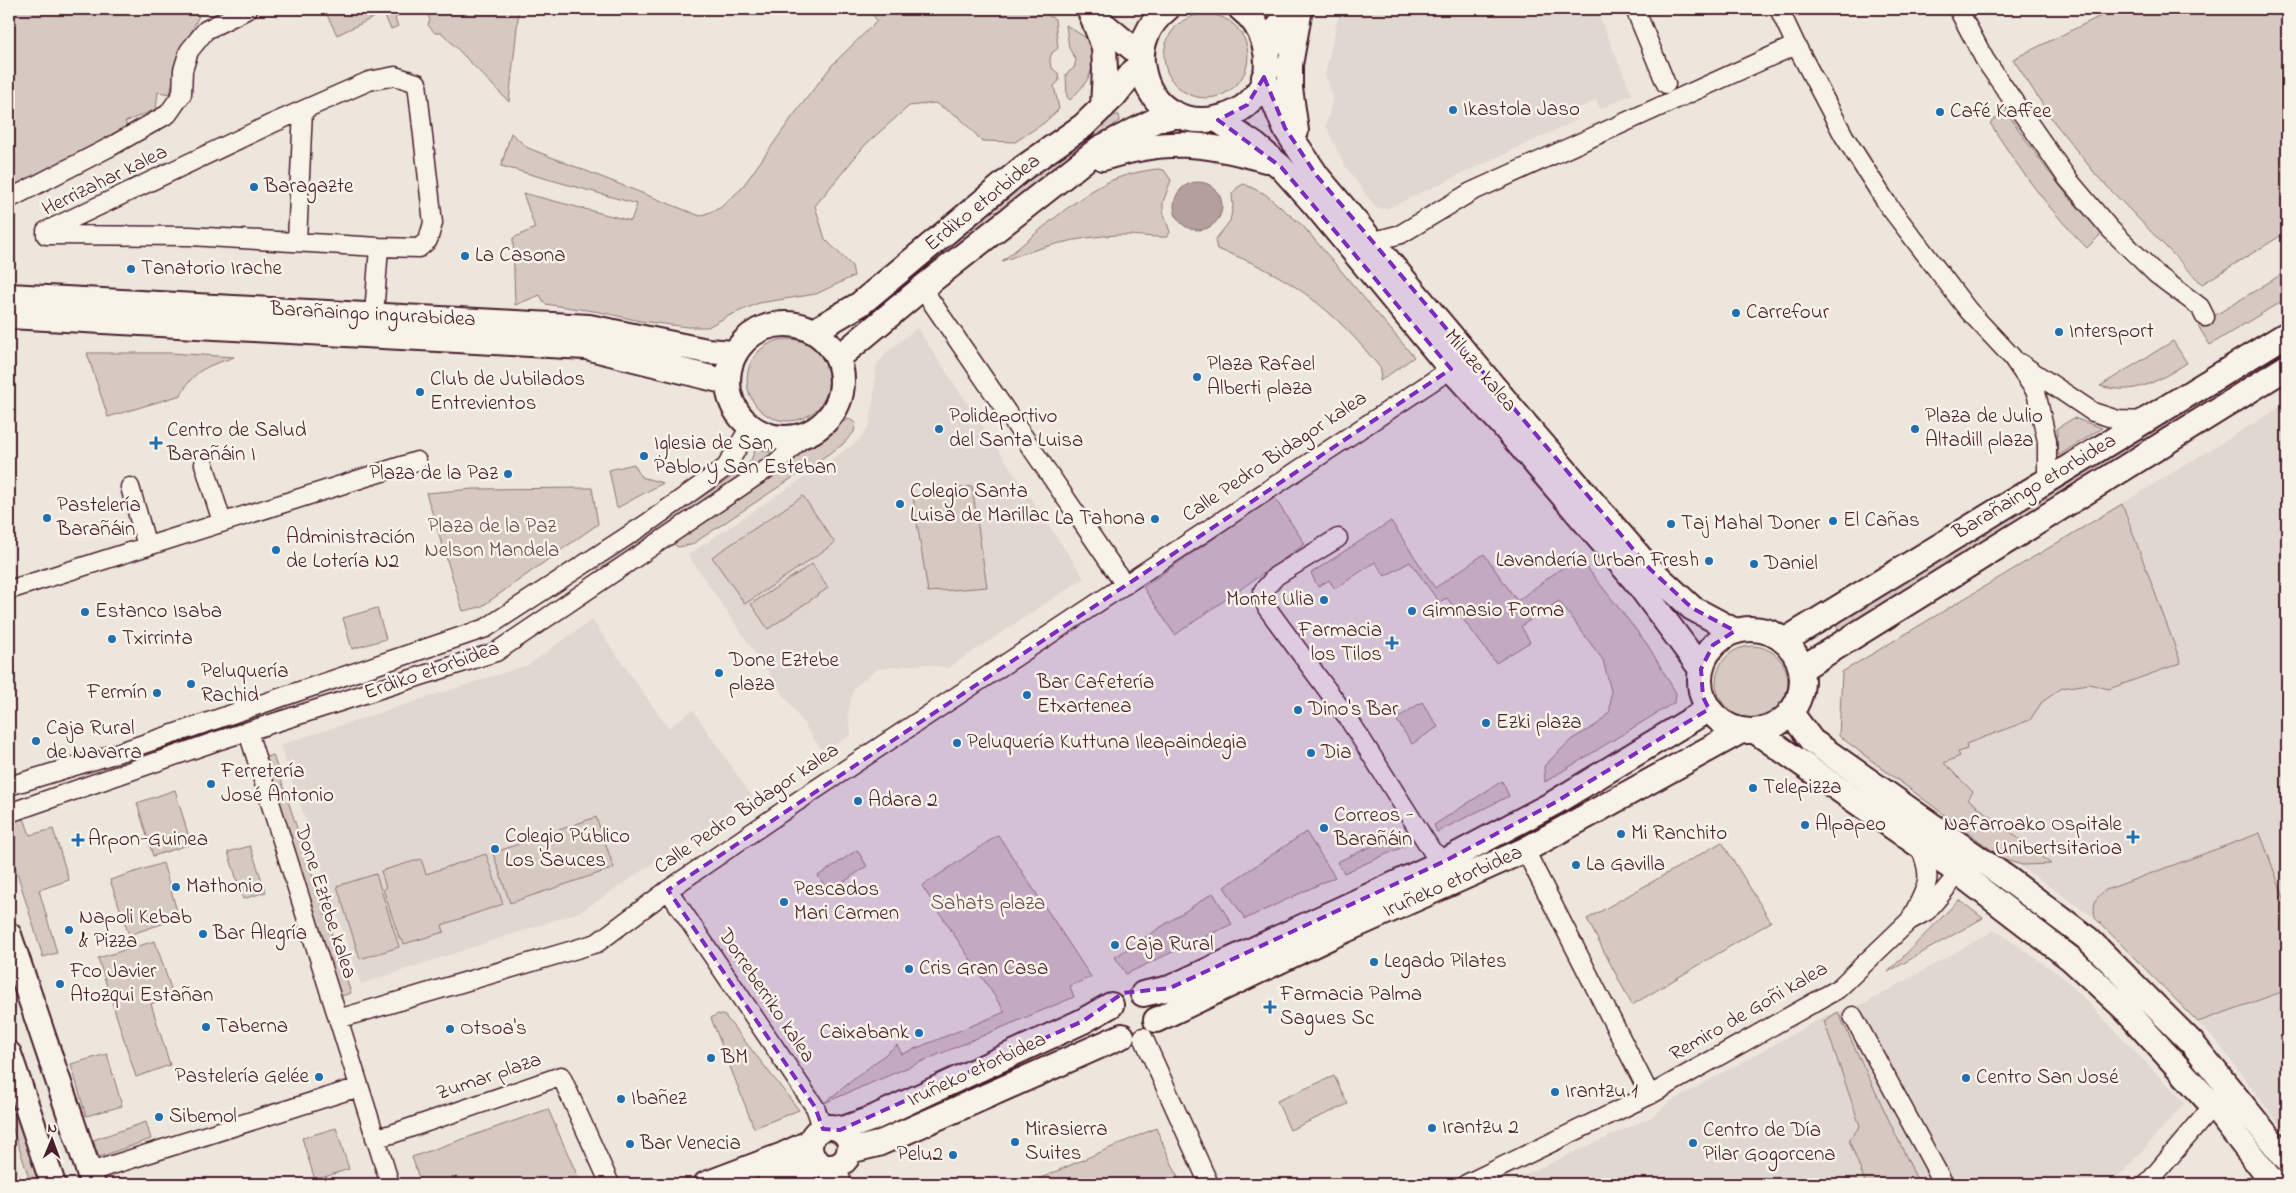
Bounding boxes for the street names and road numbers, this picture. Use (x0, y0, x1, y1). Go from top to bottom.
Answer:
street label: Herrizahar kalea (37, 138, 173, 224)
street label: Erdiko etorbidea (919, 147, 1047, 259)
street label: Barañaingo ingurabidea (268, 295, 476, 337)
street label: Miluze kalea (1436, 323, 1524, 419)
street label: Calle Pedro Bidagor kalea (1177, 384, 1375, 532)
street label: Barañaingo etorbidea (1947, 426, 2124, 550)
street label: Erdiko etorbidea (360, 634, 504, 708)
street label: Calle Pedro Bidagor kalea (649, 736, 847, 884)
street label: Done Eztebe kalea (286, 820, 364, 983)
street label: Iruñeko etorbidea (1378, 838, 1528, 926)
street label: Dorreberriko kalea (709, 922, 822, 1069)
street label: Remiro de Goñi kalea (1664, 954, 1834, 1070)
street label: Iruñeko etorbidea (903, 1025, 1051, 1115)
street label: Zumar plaza (433, 1045, 545, 1109)

